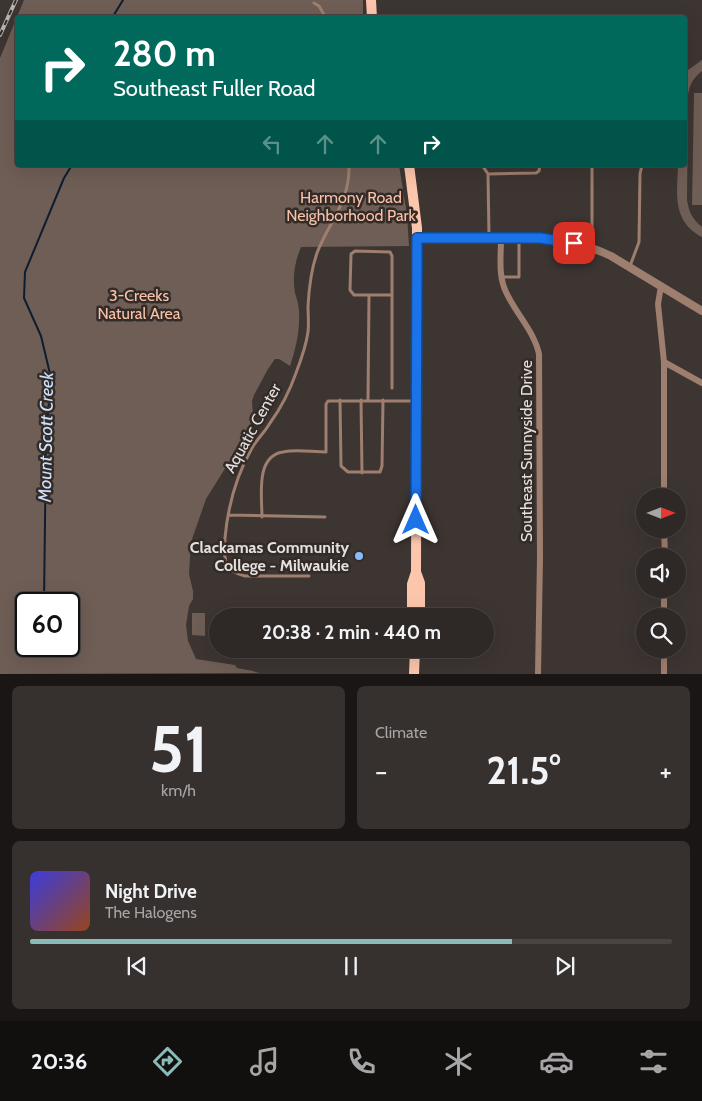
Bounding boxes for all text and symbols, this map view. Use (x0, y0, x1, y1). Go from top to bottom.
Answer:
text: 280 m (113, 32, 216, 75)
icon: right (30, 35, 95, 100)
text: Southeast Fuller Road (113, 75, 315, 102)
icon: left (258, 130, 286, 158)
icon: ahead (311, 130, 339, 158)
icon: ahead (364, 130, 392, 158)
icon: right (417, 130, 445, 158)
park label: Harmony Road Neighborhood Park (286, 188, 417, 225)
pin (553, 222, 595, 264)
icon: arrive (560, 229, 588, 257)
park label: 3-Creeks Natural Area (98, 286, 181, 323)
street label: Southeast Sunnyside Drive (517, 360, 536, 542)
water label: Mount Scott Creek (34, 370, 58, 503)
street label: Aquatic Center (220, 379, 285, 476)
north arrow (636, 488, 686, 538)
map controls (636, 488, 686, 658)
position arrow (389, 493, 441, 545)
place label: Clackamas Community College - Milwaukie (190, 538, 349, 575)
button: sound (636, 548, 686, 598)
marker: Clackamas Community College - Milwaukie (353, 550, 365, 562)
speed limit sign: 60 (15, 592, 80, 657)
button: search (636, 608, 686, 658)
text: 20:38 · 2 min · 440 m (262, 621, 441, 644)
text: 51 (149, 709, 208, 788)
text: Climate (375, 723, 427, 742)
text: 21.5° (487, 747, 560, 794)
text: − (375, 754, 387, 788)
text: + (660, 754, 672, 788)
text: km/h (161, 781, 196, 800)
text: Night Drive (105, 880, 197, 903)
text: The Halogens (105, 903, 197, 922)
icon: previous (123, 952, 151, 980)
icon: pause (337, 952, 365, 980)
icon: next (551, 952, 579, 980)
icon: directions (150, 1044, 185, 1079)
icon: music (247, 1044, 282, 1079)
icon: phone (344, 1044, 379, 1079)
icon: climate (441, 1044, 476, 1079)
icon: car (539, 1044, 574, 1079)
icon: filters (636, 1044, 671, 1079)
text: 20:36 (31, 1048, 87, 1075)

